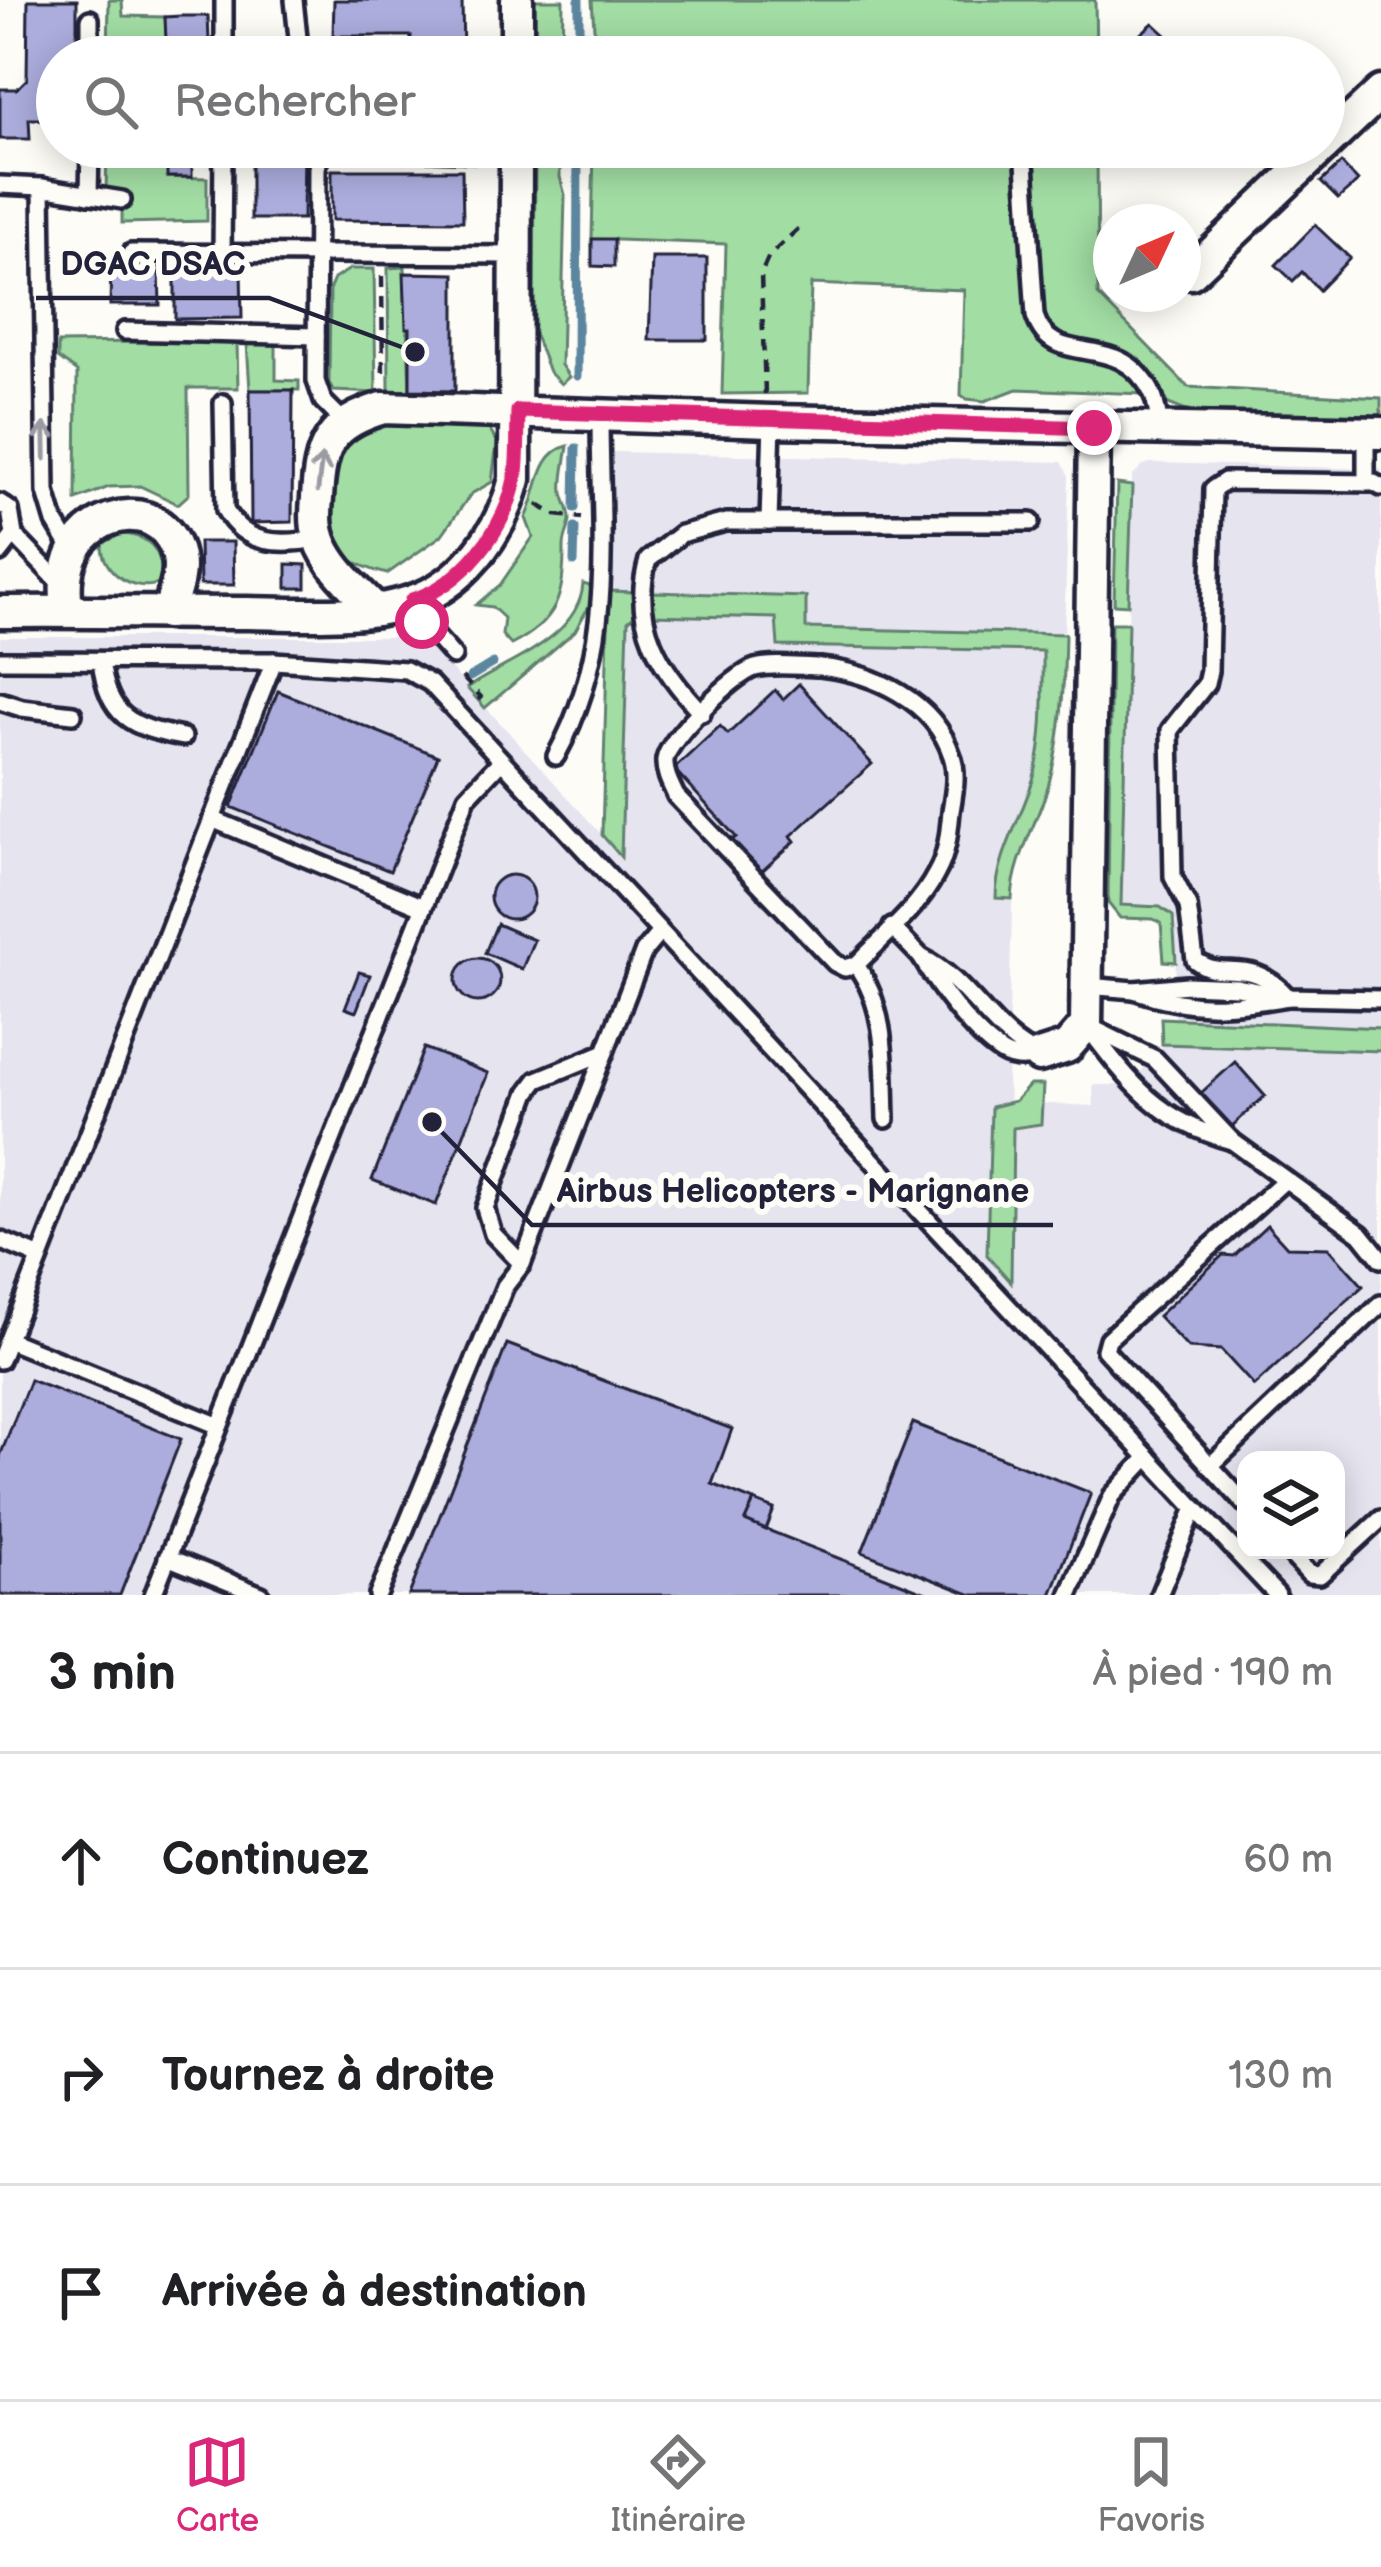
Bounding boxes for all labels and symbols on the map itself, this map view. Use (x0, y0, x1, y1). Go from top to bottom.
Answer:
north arrow (1093, 204, 1201, 312)
callout: DGAC DSAC (36, 229, 269, 298)
text: DGAC DSAC (60, 245, 246, 285)
route end (1067, 401, 1121, 455)
one-way arrow (34, 422, 56, 461)
one-way arrow (309, 454, 331, 493)
route start (395, 595, 449, 649)
callout: Airbus Helicopters - Marignane (532, 1156, 1053, 1225)
text: Airbus Helicopters - Marignane (556, 1172, 1029, 1212)

